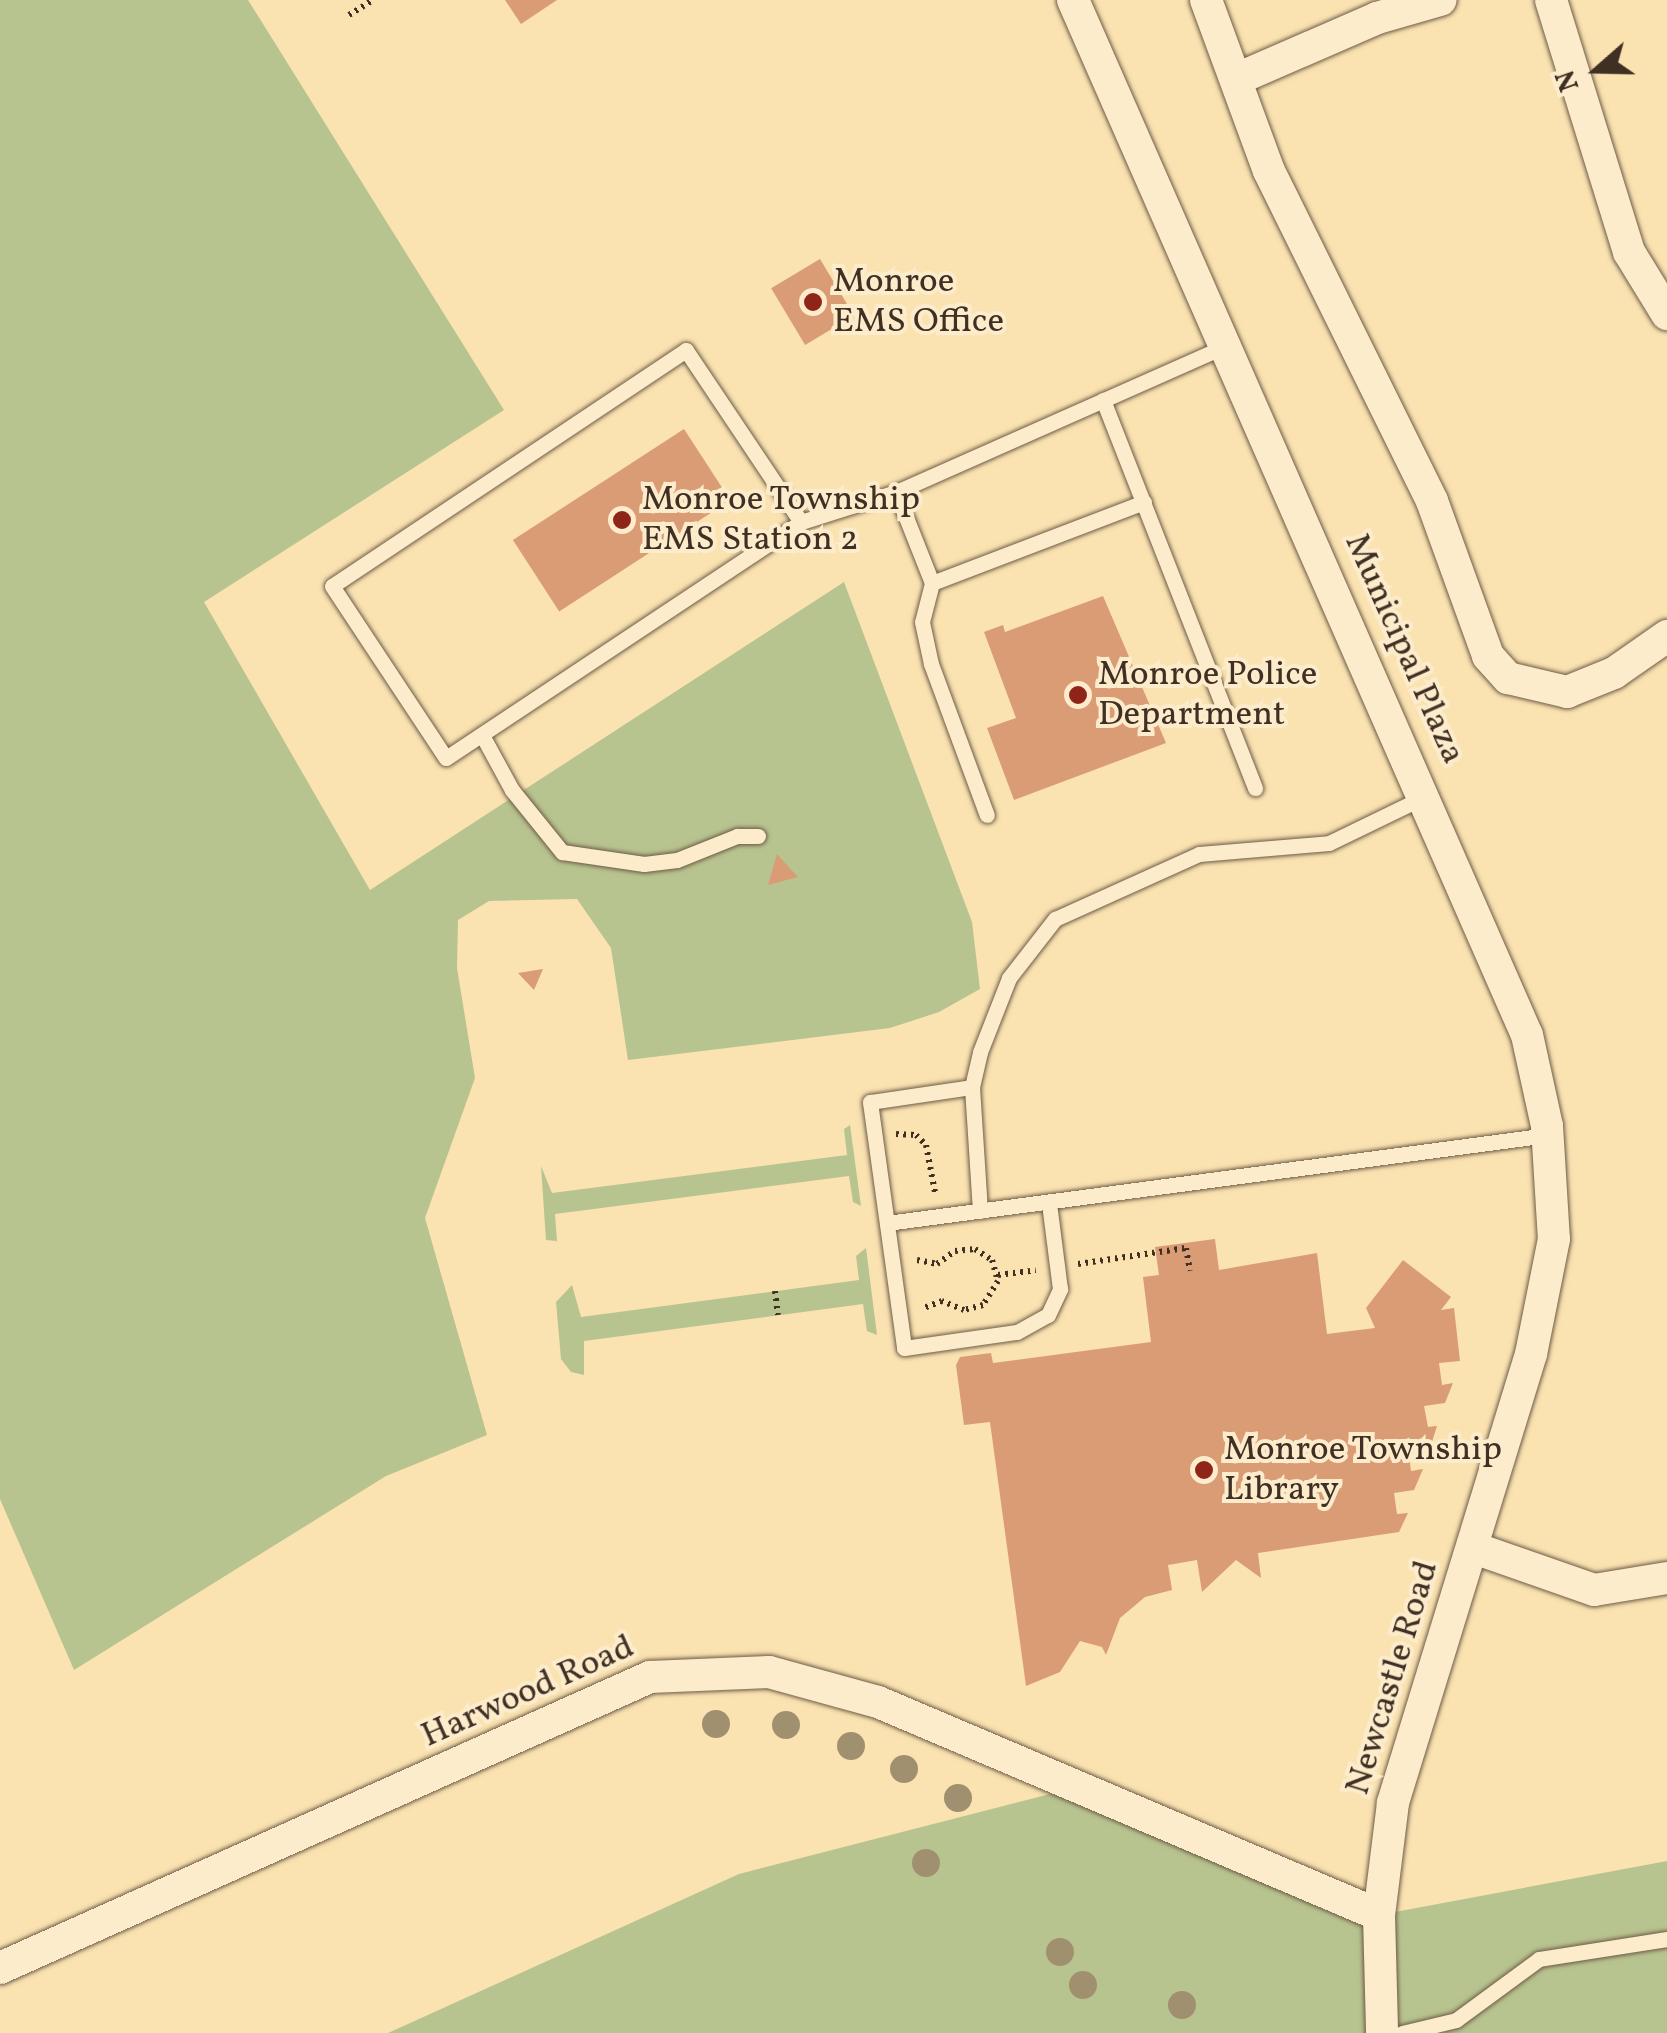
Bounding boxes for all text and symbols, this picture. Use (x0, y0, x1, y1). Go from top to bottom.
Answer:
north arrow (1547, 20, 1647, 120)
text: N (1547, 64, 1590, 97)
place label: Monroe EMS Office (833, 261, 1004, 343)
marker: Monroe EMS Office (802, 291, 824, 313)
place label: Monroe Township EMS Station 2 (642, 479, 921, 561)
marker: Monroe Township EMS Station 2 (611, 509, 633, 531)
street label: Municipal Plaza (1335, 527, 1473, 771)
place label: Monroe Police Department (1098, 654, 1317, 736)
marker: Monroe Police Department (1067, 684, 1089, 706)
place label: Monroe Township Library (1224, 1429, 1503, 1511)
marker: Monroe Township Library (1193, 1459, 1215, 1481)
street label: Newcastle Road (1337, 1556, 1449, 1800)
street label: Harwood Road (415, 1626, 641, 1758)

